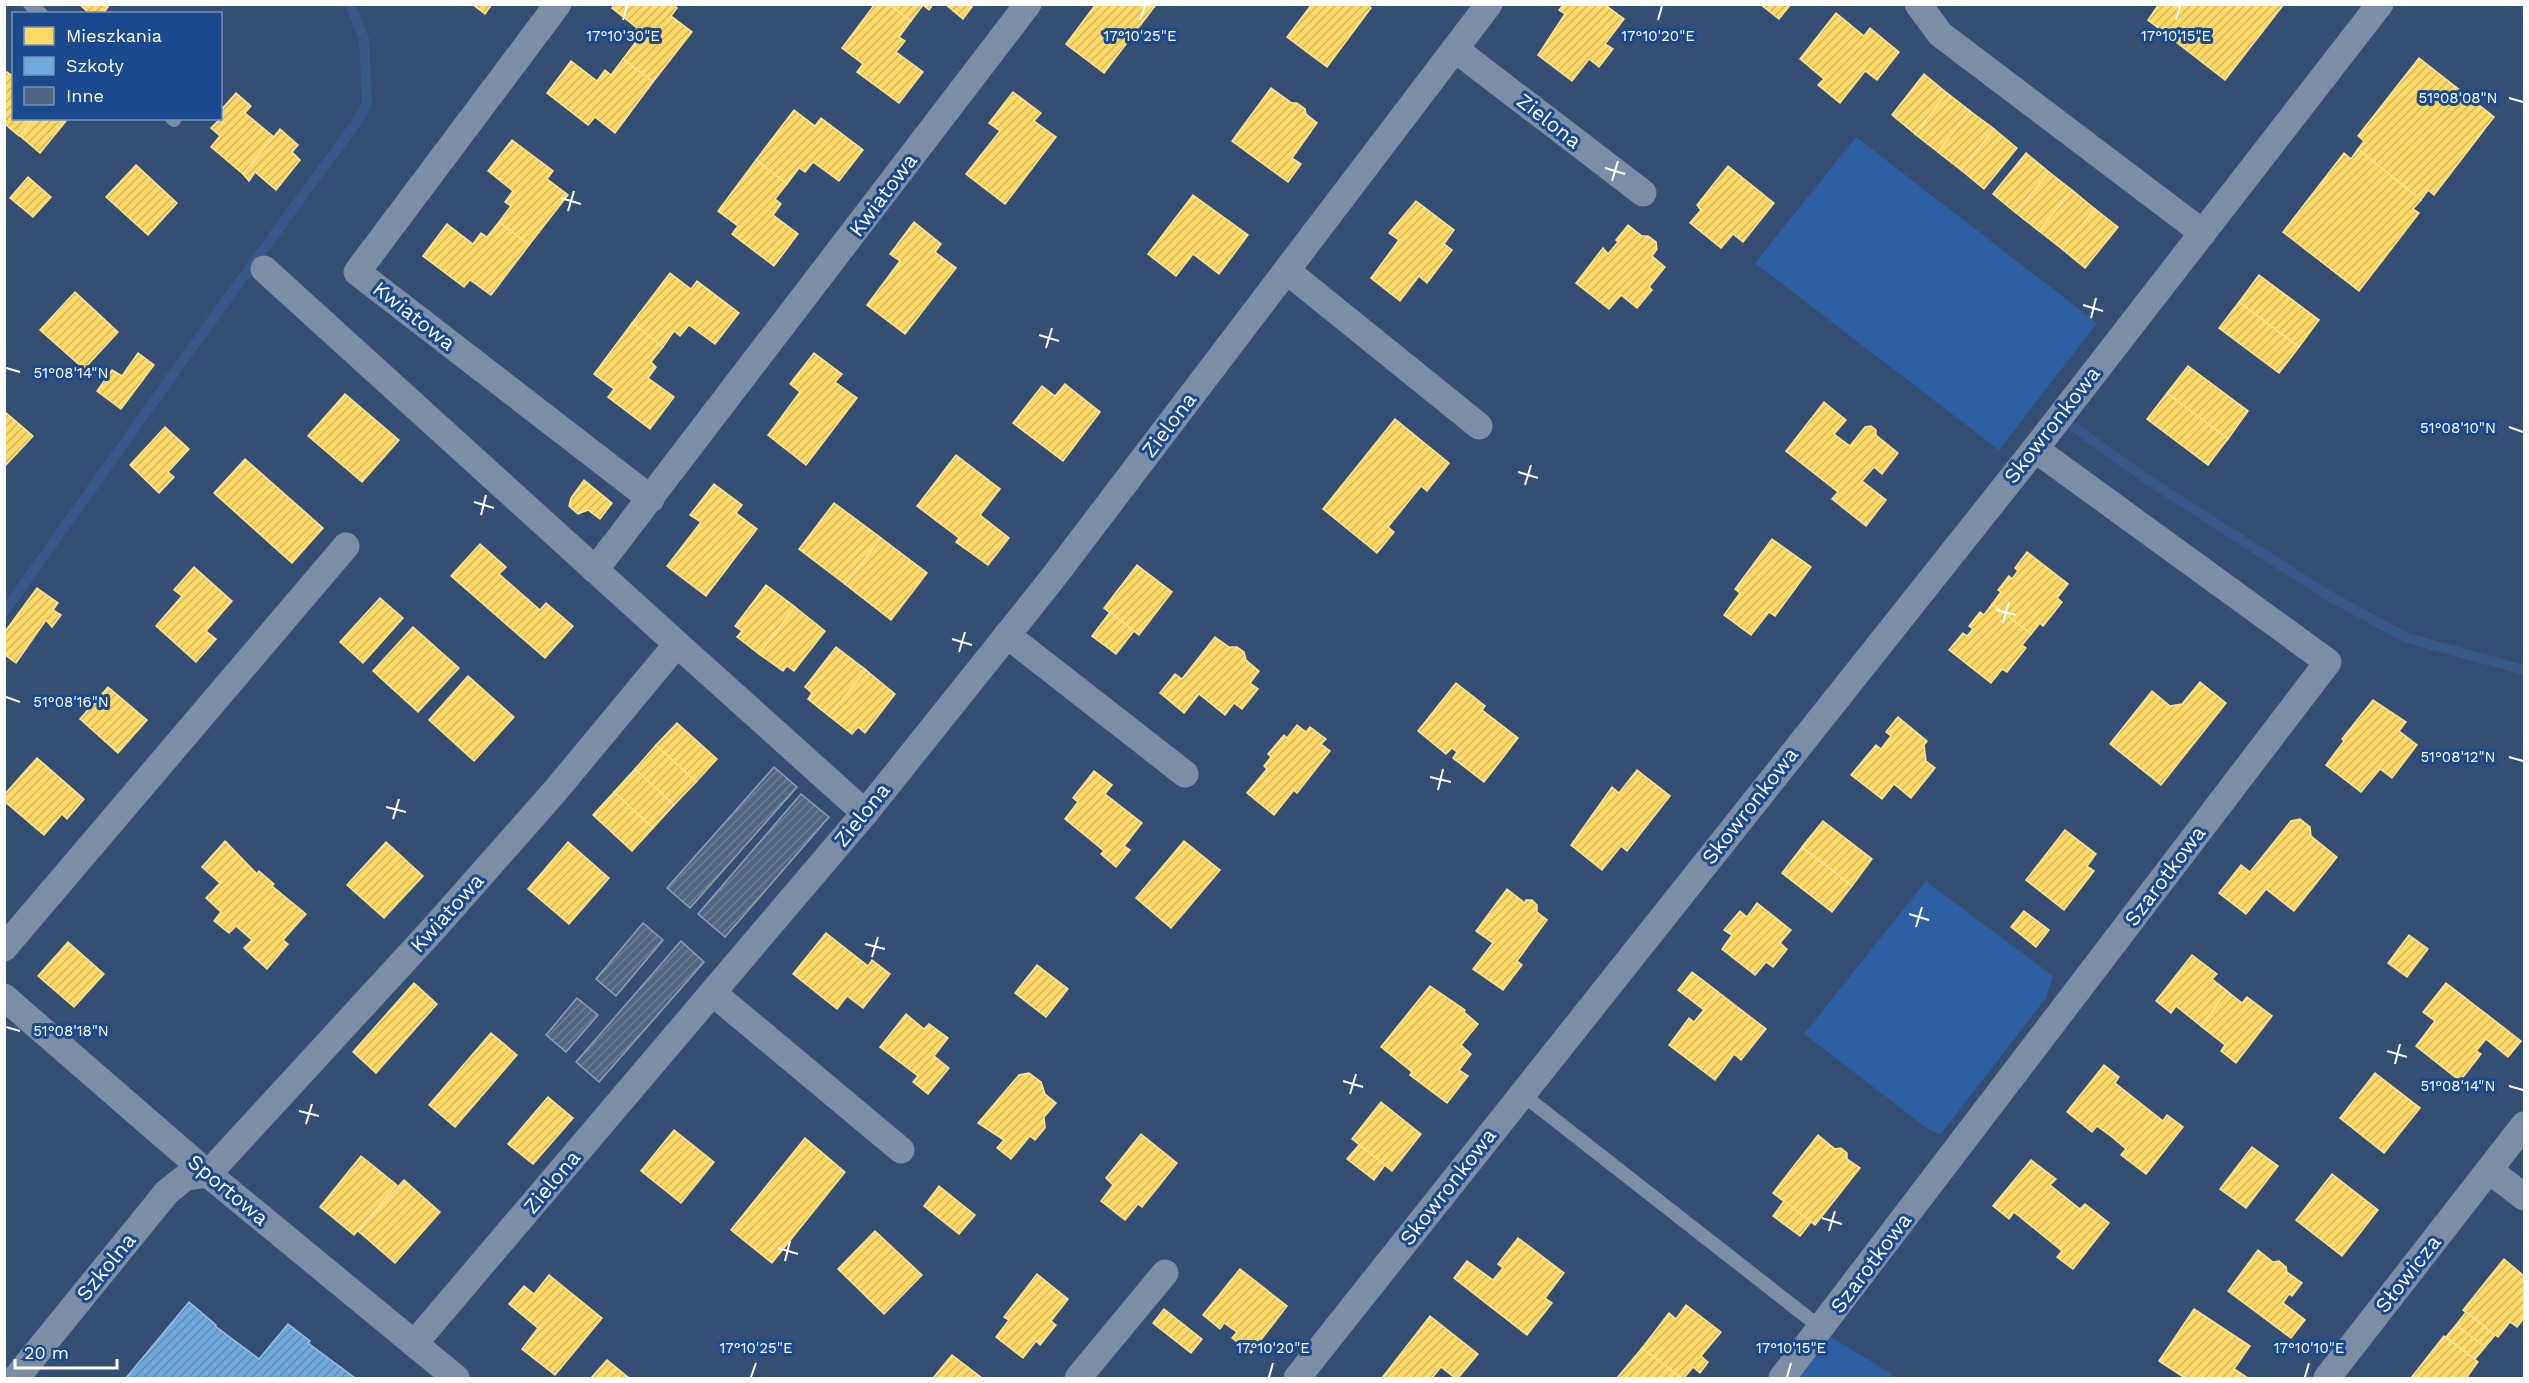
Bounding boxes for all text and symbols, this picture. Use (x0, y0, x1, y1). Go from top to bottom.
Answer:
legend (12, 12, 222, 120)
text: Mieszkania (66, 25, 162, 46)
text: 17°10'30"E (586, 27, 660, 45)
text: 17°10'25"E (1104, 27, 1176, 45)
text: 17°10'20"E (1621, 27, 1695, 45)
text: 17°10'15"E (2141, 27, 2211, 45)
text: Szkoły (66, 55, 124, 76)
text: Inne (66, 85, 104, 106)
street label: Zielona (1512, 88, 1587, 154)
text: 51°08'08"N (2418, 89, 2498, 107)
street label: Kwiatowa (843, 148, 922, 241)
street label: Kwiatowa (368, 276, 461, 356)
street label: Skowronkowa (1998, 361, 2105, 488)
text: 51°08'14"N (34, 364, 108, 382)
street label: Zielona (1136, 387, 1201, 462)
text: 51°08'10"N (2420, 419, 2496, 437)
text: 51°08'16"N (33, 693, 109, 711)
street label: Skowronkowa (1696, 742, 1803, 869)
text: 51°08'12"N (2420, 748, 2496, 766)
street label: Zielona (828, 778, 895, 852)
street label: Szarotkowa (2119, 821, 2210, 931)
street label: Kwiatowa (405, 868, 489, 957)
text: 51°08'18"N (33, 1022, 109, 1040)
text: 51°08'14"N (2421, 1077, 2495, 1095)
street label: Skowronkowa (1394, 1123, 1501, 1250)
street label: Zielona (518, 1145, 585, 1218)
street label: Sportowa (183, 1149, 274, 1231)
street label: Szarotkowa (1825, 1208, 1916, 1318)
street label: Szkolna (71, 1228, 141, 1306)
street label: Słowicza (2370, 1230, 2446, 1317)
scale bar (15, 1332, 117, 1370)
text: 17°10'25"E (720, 1339, 792, 1357)
text: 17°10'20"E (1236, 1339, 1310, 1357)
text: 17°10'15"E (1756, 1339, 1826, 1357)
text: 17°10'10"E (2274, 1339, 2344, 1357)
text: 20 m (24, 1342, 69, 1363)

